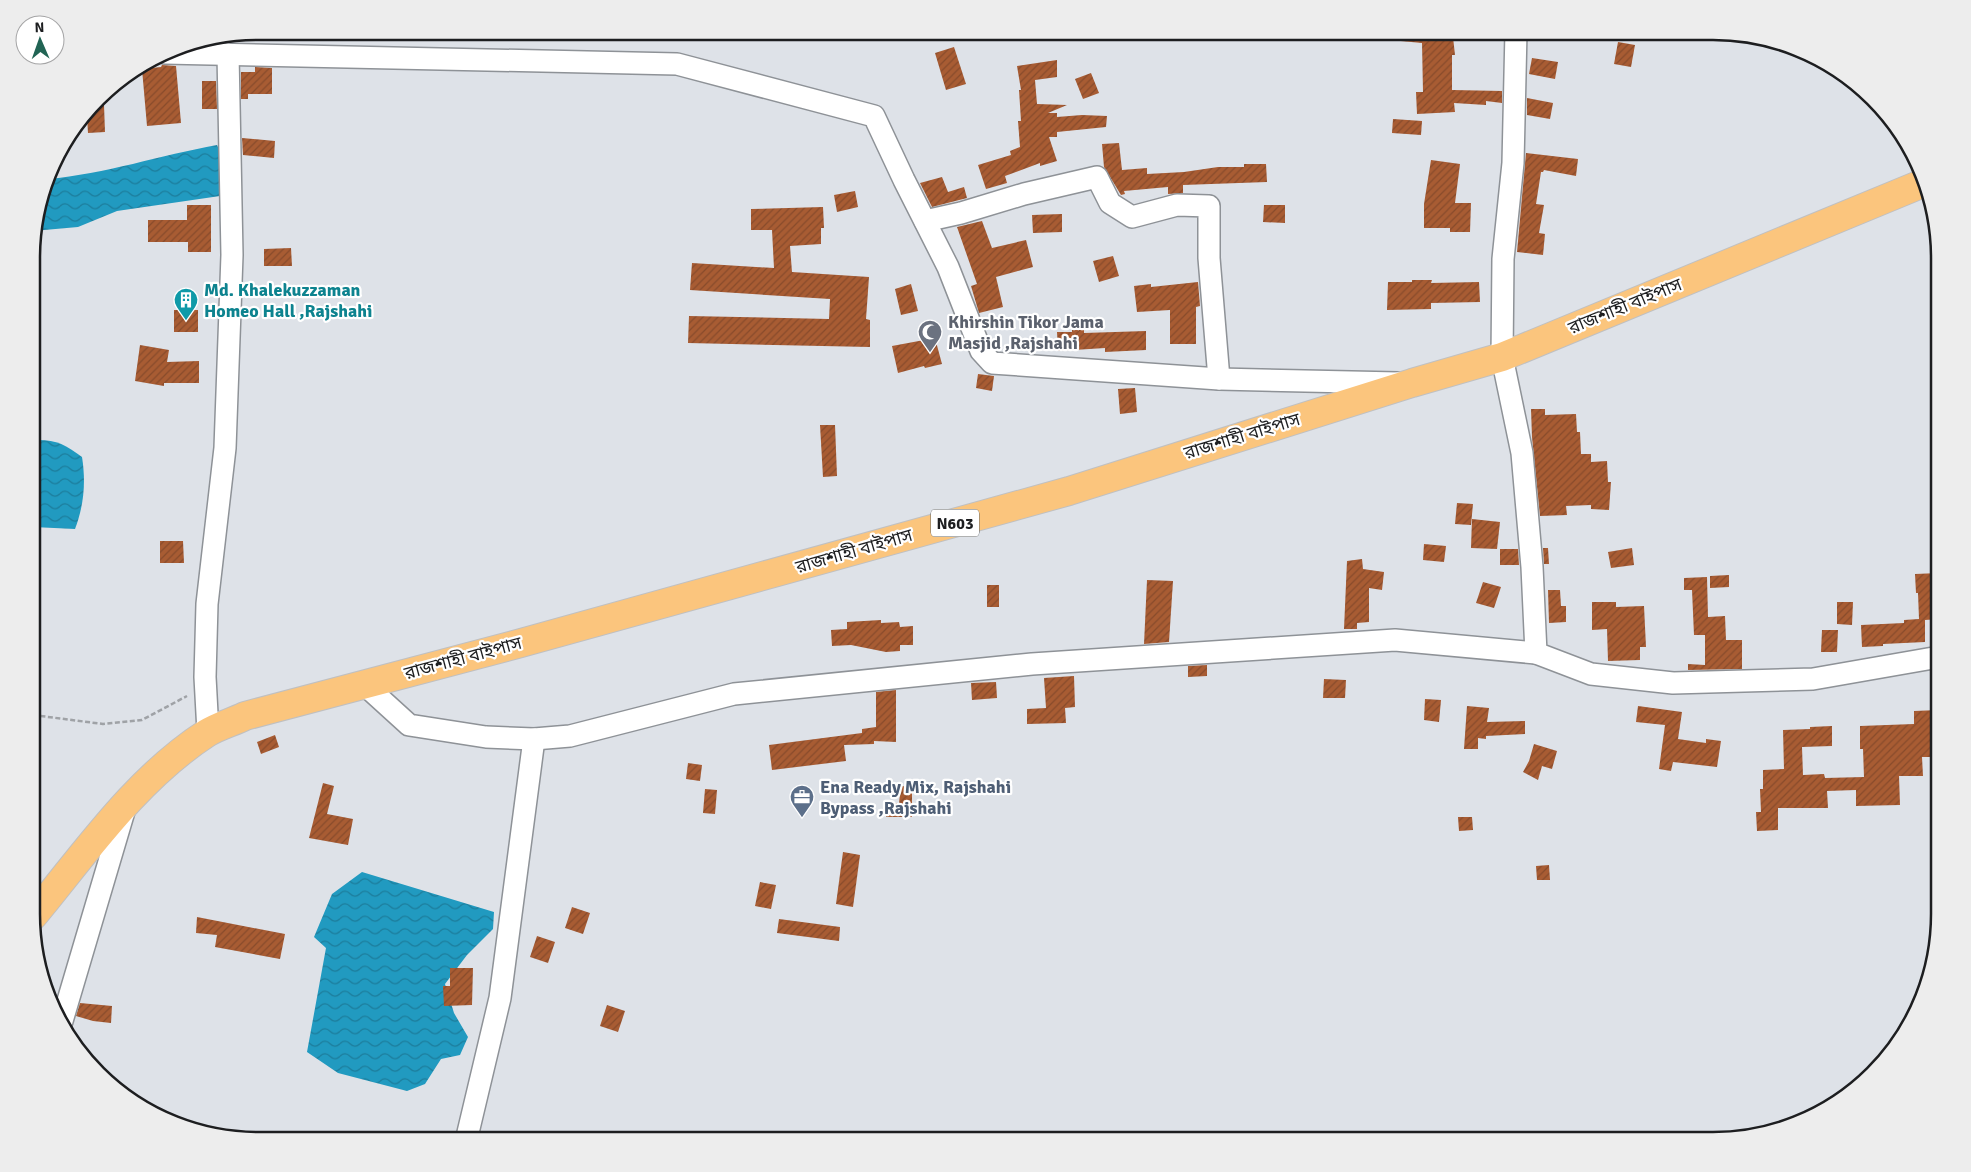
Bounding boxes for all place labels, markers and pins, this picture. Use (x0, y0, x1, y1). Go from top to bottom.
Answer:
place label: Md. Khalekuzzaman Homeo Hall ,Rajshahi (204, 279, 372, 322)
building icon: Md. Khalekuzzaman Homeo Hall ,Rajshahi (173, 287, 199, 321)
place label: Khirshin Tikor Jama Masjid ,Rajshahi (948, 311, 1104, 354)
mosque icon: Khirshin Tikor Jama Masjid ,Rajshahi (917, 319, 943, 353)
place label: Ena Ready Mix, Rajshahi Bypass ,Rajshahi (820, 776, 1011, 819)
office icon: Ena Ready Mix, Rajshahi Bypass ,Rajshahi (789, 784, 815, 818)

